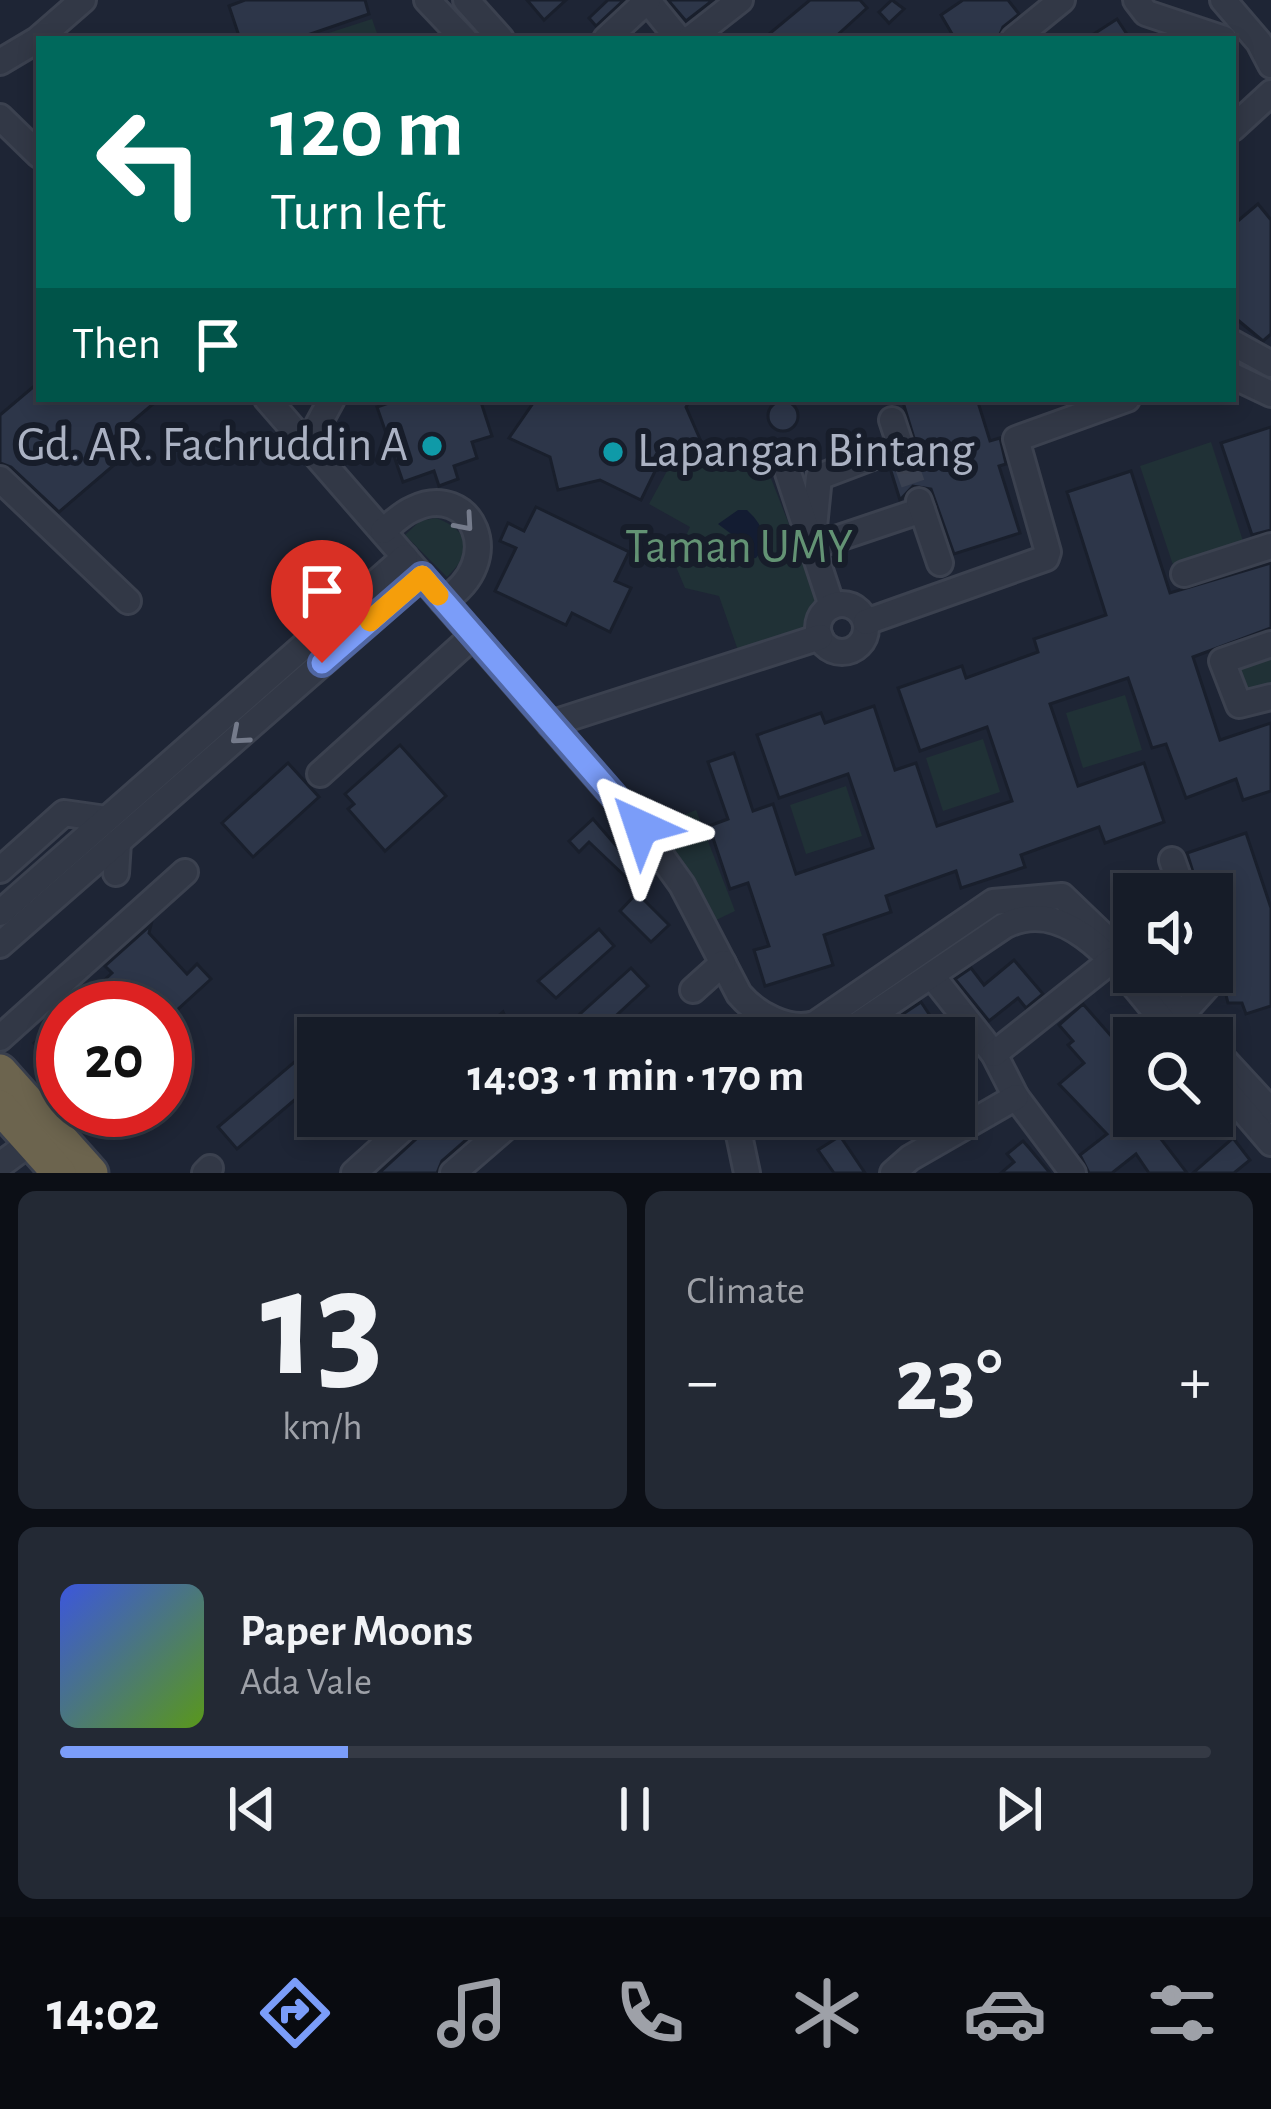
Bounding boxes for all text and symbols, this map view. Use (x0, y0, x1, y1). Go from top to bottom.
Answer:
icon: left (72, 84, 228, 240)
text: 120 m (270, 88, 464, 172)
text: Turn left (270, 186, 446, 240)
icon: arrive (185, 312, 251, 378)
text: Then (72, 322, 161, 367)
place label: Gd. AR. Fachruddin A (17, 422, 408, 470)
place label: Lapangan Bintang (637, 428, 975, 476)
marker: Gd. AR. Fachruddin A (419, 433, 445, 459)
marker: Lapangan Bintang (600, 439, 626, 465)
one-way arrow (451, 509, 472, 531)
park label: Taman UMY (625, 524, 853, 572)
pin (271, 540, 373, 663)
icon: arrive (289, 558, 355, 624)
one-way arrow (231, 722, 253, 743)
position arrow (578, 764, 704, 890)
map controls (1113, 873, 1233, 1137)
button: sound (1113, 873, 1233, 993)
speed limit sign: 20 (36, 981, 192, 1137)
button: search (1113, 1017, 1233, 1137)
text: 14:03 · 1 min · 170 m (468, 1054, 804, 1099)
text: 13 (261, 1248, 384, 1404)
text: Climate (687, 1272, 805, 1311)
text: 23° (895, 1337, 1003, 1427)
text: − (687, 1349, 718, 1415)
text: + (1179, 1349, 1211, 1415)
text: km/h (282, 1408, 362, 1447)
text: Paper Moons (240, 1609, 473, 1654)
text: Ada Vale (240, 1663, 372, 1702)
icon: previous (219, 1776, 285, 1842)
icon: pause (602, 1776, 668, 1842)
icon: next (986, 1776, 1052, 1842)
icon: directions (253, 1971, 337, 2055)
icon: music (430, 1971, 514, 2055)
icon: phone (608, 1971, 692, 2055)
icon: climate (785, 1971, 869, 2055)
icon: car (963, 1971, 1047, 2055)
icon: filters (1140, 1971, 1224, 2055)
text: 14:02 (47, 1986, 159, 2040)

